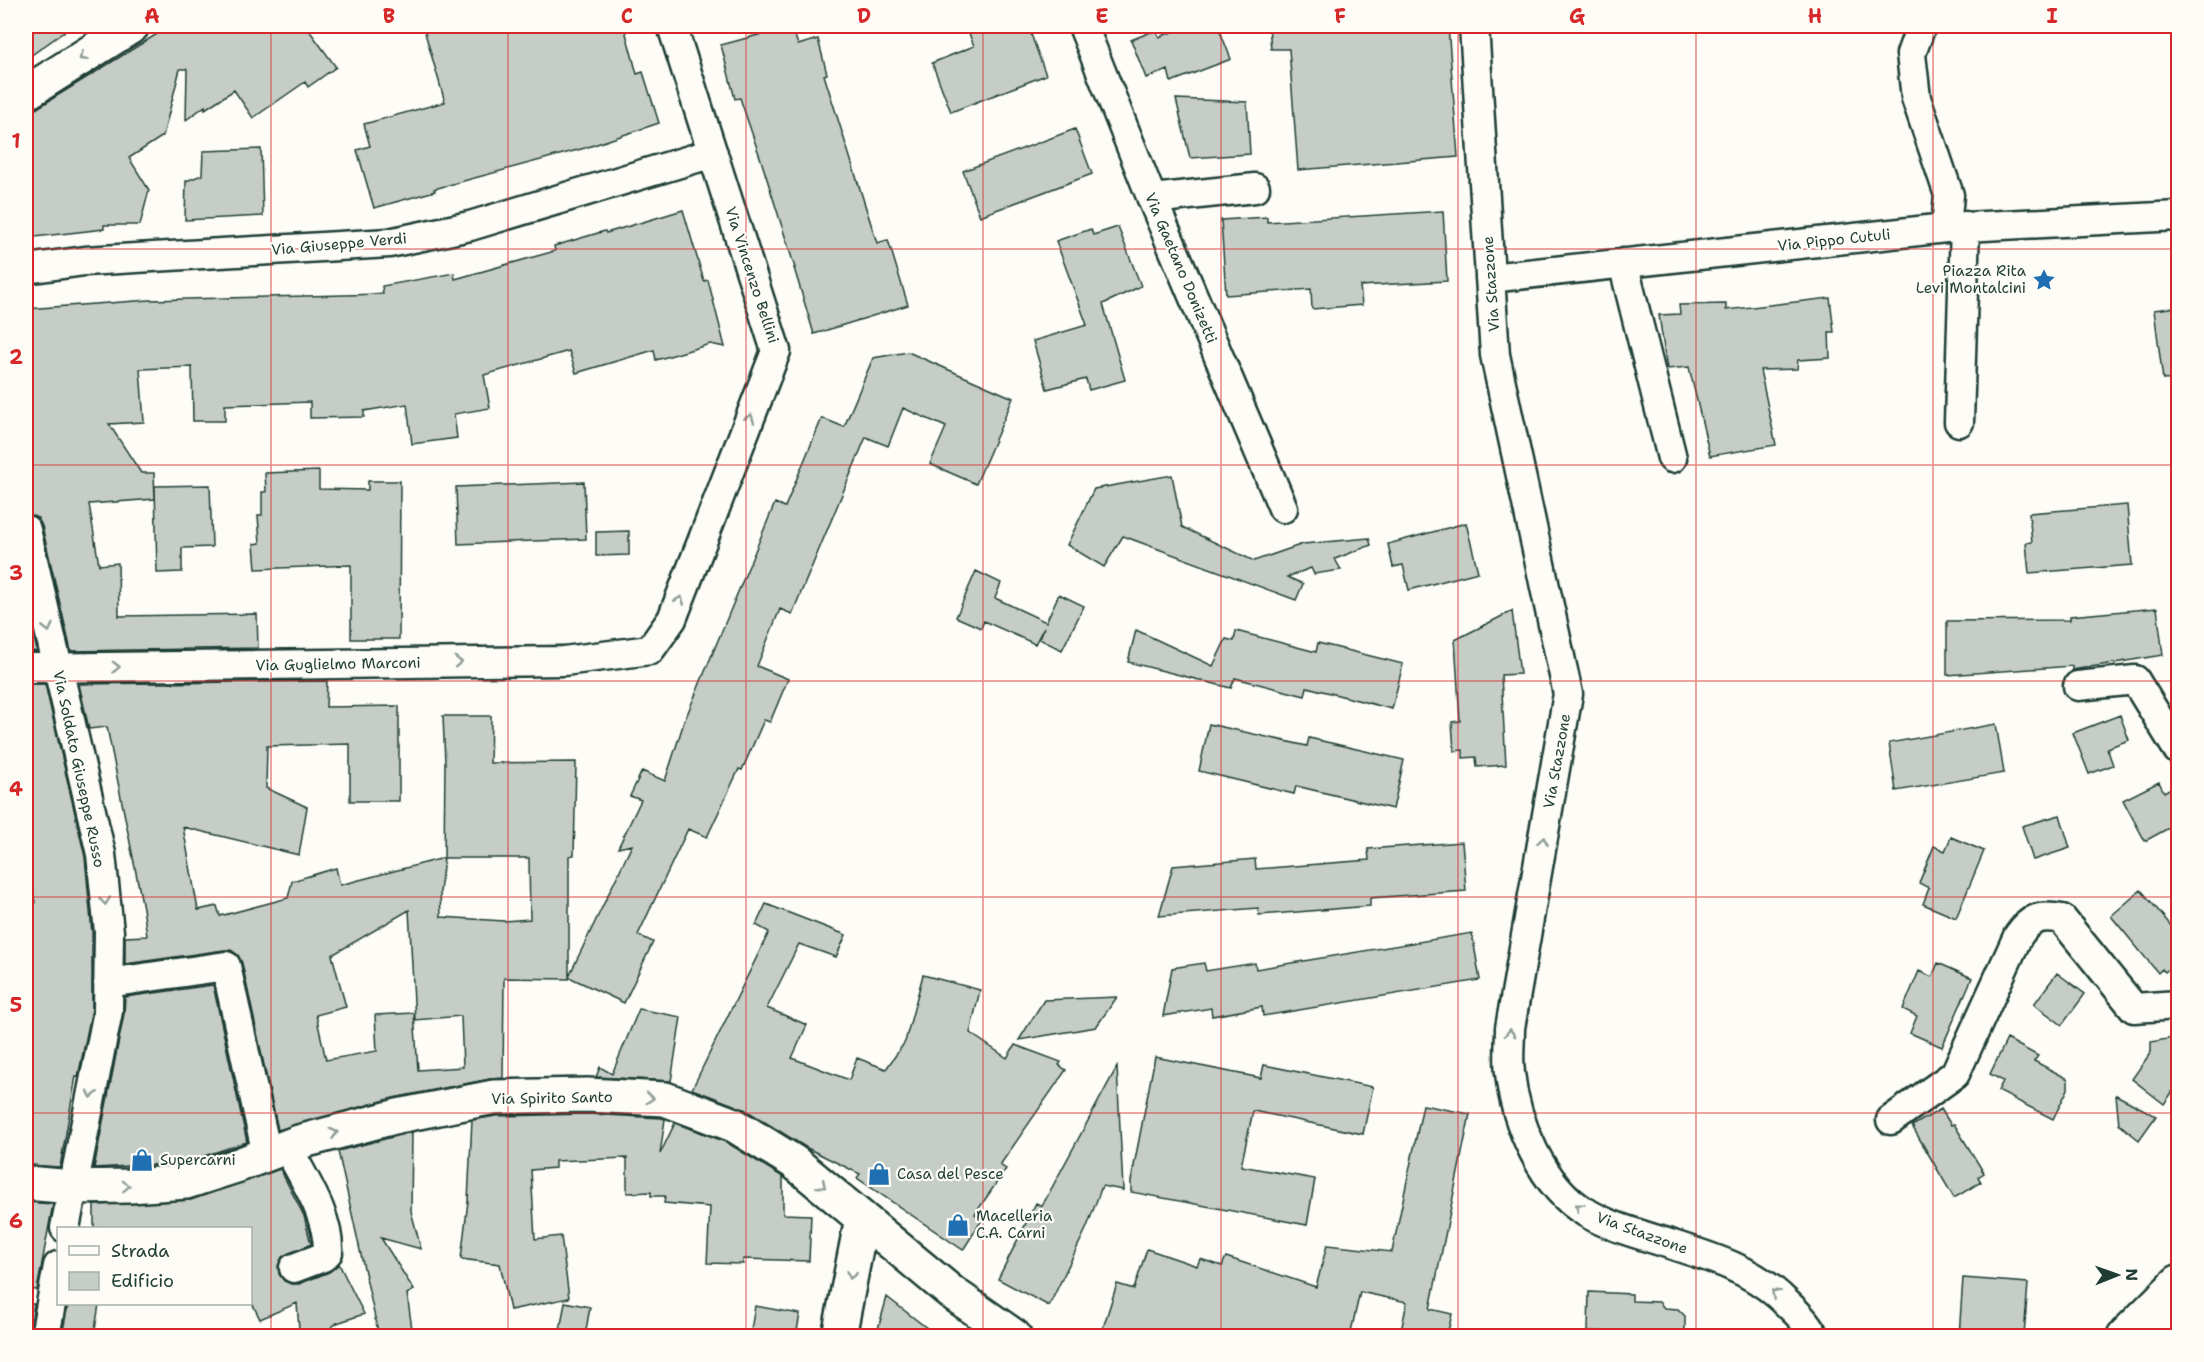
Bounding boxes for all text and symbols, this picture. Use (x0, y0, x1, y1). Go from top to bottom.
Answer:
text: A (144, 3, 160, 29)
text: B (383, 3, 395, 29)
text: C (621, 3, 633, 29)
text: D (857, 3, 871, 29)
text: E (1095, 3, 1109, 29)
text: F (1334, 3, 1346, 29)
text: G (1569, 3, 1585, 29)
text: H (1808, 3, 1822, 29)
text: I (2046, 3, 2058, 29)
one-way arrow (79, 49, 89, 61)
text: 1 (11, 128, 21, 154)
street label: Via Gaetano Donizetti (1140, 190, 1222, 346)
street label: Via Vincenzo Bellini (720, 204, 784, 346)
street label: Via Pippo Cutuli (1776, 224, 1892, 256)
street label: Via Giuseppe Verdi (270, 228, 408, 260)
street label: Via Stazzone (1478, 235, 1504, 333)
place label: Piazza Rita Levi Montalcini (1916, 261, 2027, 298)
place icon: Piazza Rita Levi Montalcini (2031, 267, 2057, 293)
text: 2 (9, 344, 23, 370)
one-way arrow (743, 413, 755, 424)
text: 3 (9, 560, 23, 586)
one-way arrow (672, 595, 685, 606)
one-way arrow (41, 623, 54, 633)
street label: Via Guglielmo Marconi (255, 653, 421, 675)
one-way arrow (453, 656, 462, 668)
one-way arrow (111, 661, 120, 673)
street label: Via Soldato Giuseppe Russo (48, 669, 110, 869)
street label: Via Stazzone (1539, 712, 1575, 810)
text: 4 (9, 776, 23, 802)
one-way arrow (1536, 836, 1548, 845)
one-way arrow (98, 896, 111, 905)
text: 5 (10, 992, 22, 1018)
one-way arrow (1504, 1028, 1517, 1037)
street label: Via Spirito Santo (491, 1087, 613, 1109)
one-way arrow (86, 1089, 99, 1099)
one-way arrow (646, 1092, 655, 1105)
one-way arrow (328, 1128, 338, 1140)
shop icon: Supercarni (129, 1147, 155, 1173)
place label: Supercarni (160, 1150, 236, 1170)
shop icon: Casa del Pesce (866, 1161, 892, 1187)
place label: Casa del Pesce (897, 1164, 1004, 1184)
one-way arrow (815, 1177, 826, 1188)
one-way arrow (121, 1180, 130, 1192)
one-way arrow (1575, 1203, 1586, 1214)
place label: Macelleria C.A. Carni (976, 1206, 1053, 1243)
street label: Via Stazzone (1593, 1207, 1691, 1259)
text: 6 (9, 1208, 23, 1234)
shop icon: Macelleria C.A. Carni (945, 1212, 971, 1238)
legend (57, 1227, 252, 1305)
text: Strada (111, 1239, 170, 1263)
north arrow (2087, 1245, 2147, 1305)
text: N (2121, 1268, 2142, 1281)
text: Edificio (111, 1269, 174, 1293)
one-way arrow (845, 1270, 858, 1280)
one-way arrow (1771, 1289, 1782, 1300)

